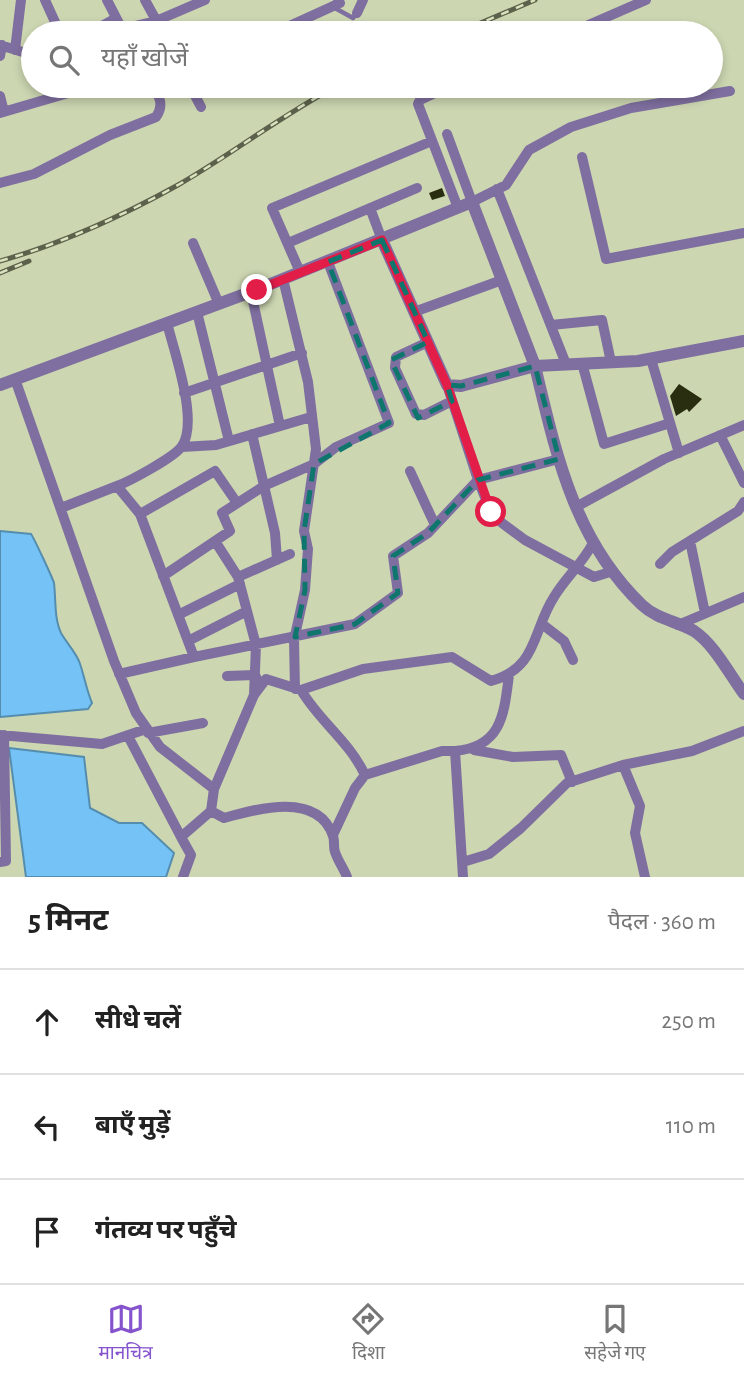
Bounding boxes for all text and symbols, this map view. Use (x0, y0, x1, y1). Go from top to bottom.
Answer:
search box (21, 21, 723, 98)
icon: search (45, 41, 83, 79)
text: यहाँ खोजें (101, 45, 188, 71)
route end (241, 274, 272, 305)
route start (475, 496, 506, 527)
text: 5 मिनट (28, 906, 108, 936)
text: पैदल · 360 m (608, 911, 716, 934)
icon: ahead (28, 1003, 66, 1041)
text: सीधे चलें (95, 1007, 181, 1033)
text: 250 m (662, 1010, 716, 1033)
icon: left (28, 1108, 66, 1146)
text: बाएँ मुड़ें (95, 1112, 170, 1138)
text: 110 m (666, 1115, 716, 1138)
icon: arrive (28, 1213, 66, 1251)
text: गंतव्य पर पहुँचे (95, 1217, 237, 1243)
tab: मानचित्र (98, 1300, 153, 1367)
tab: दिशा (349, 1300, 387, 1367)
tab: सहेजे गए (584, 1300, 646, 1367)

